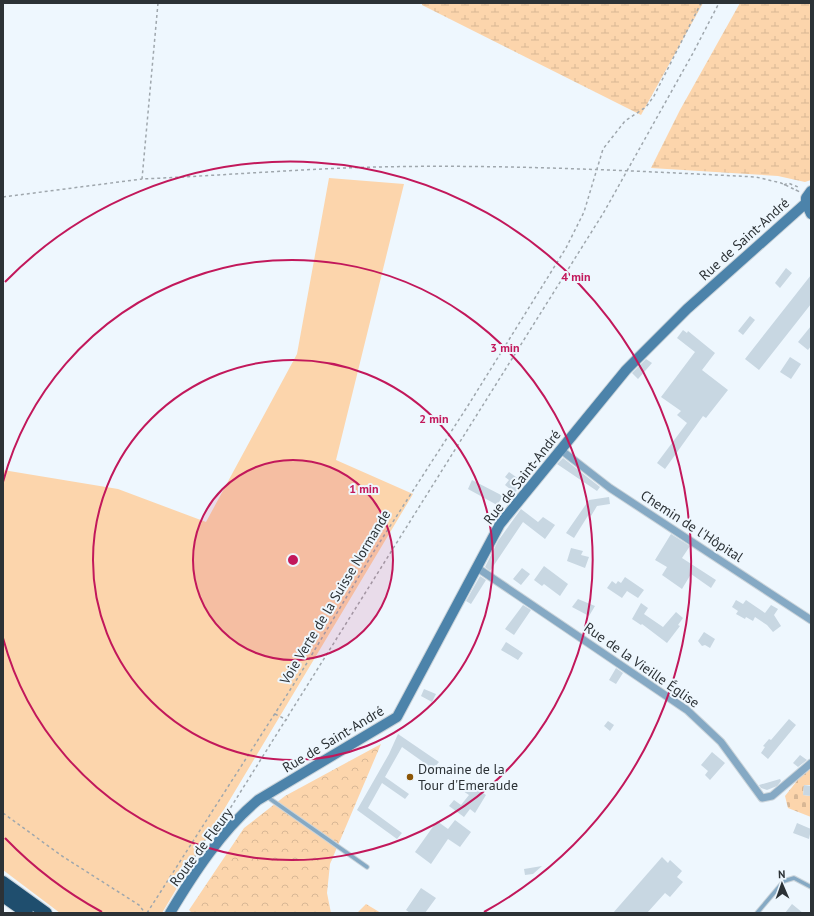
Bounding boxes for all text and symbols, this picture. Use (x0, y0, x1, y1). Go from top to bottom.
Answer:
street label: Rue de Saint-André (695, 194, 793, 284)
text: 4 min (561, 269, 591, 284)
text: 3 min (490, 340, 520, 355)
text: 2 min (419, 411, 449, 426)
street label: Rue de Saint-André (479, 426, 565, 528)
text: 1 min (349, 481, 379, 496)
street label: Chemin de l'Hôpital (637, 486, 747, 566)
street label: Voie Verte de la Suisse Normande (275, 506, 394, 688)
centre of rings (286, 553, 300, 567)
street label: Rue de la Vieille Église (581, 618, 703, 712)
street label: Rue de Saint-André (279, 702, 387, 776)
place label: Domaine de la Tour d'Emeraude (418, 760, 518, 794)
marker: Domaine de la Tour d'Emeraude (405, 772, 415, 782)
street label: Route de Fleury (166, 804, 237, 890)
north arrow (762, 864, 802, 904)
text: N (778, 867, 786, 881)

